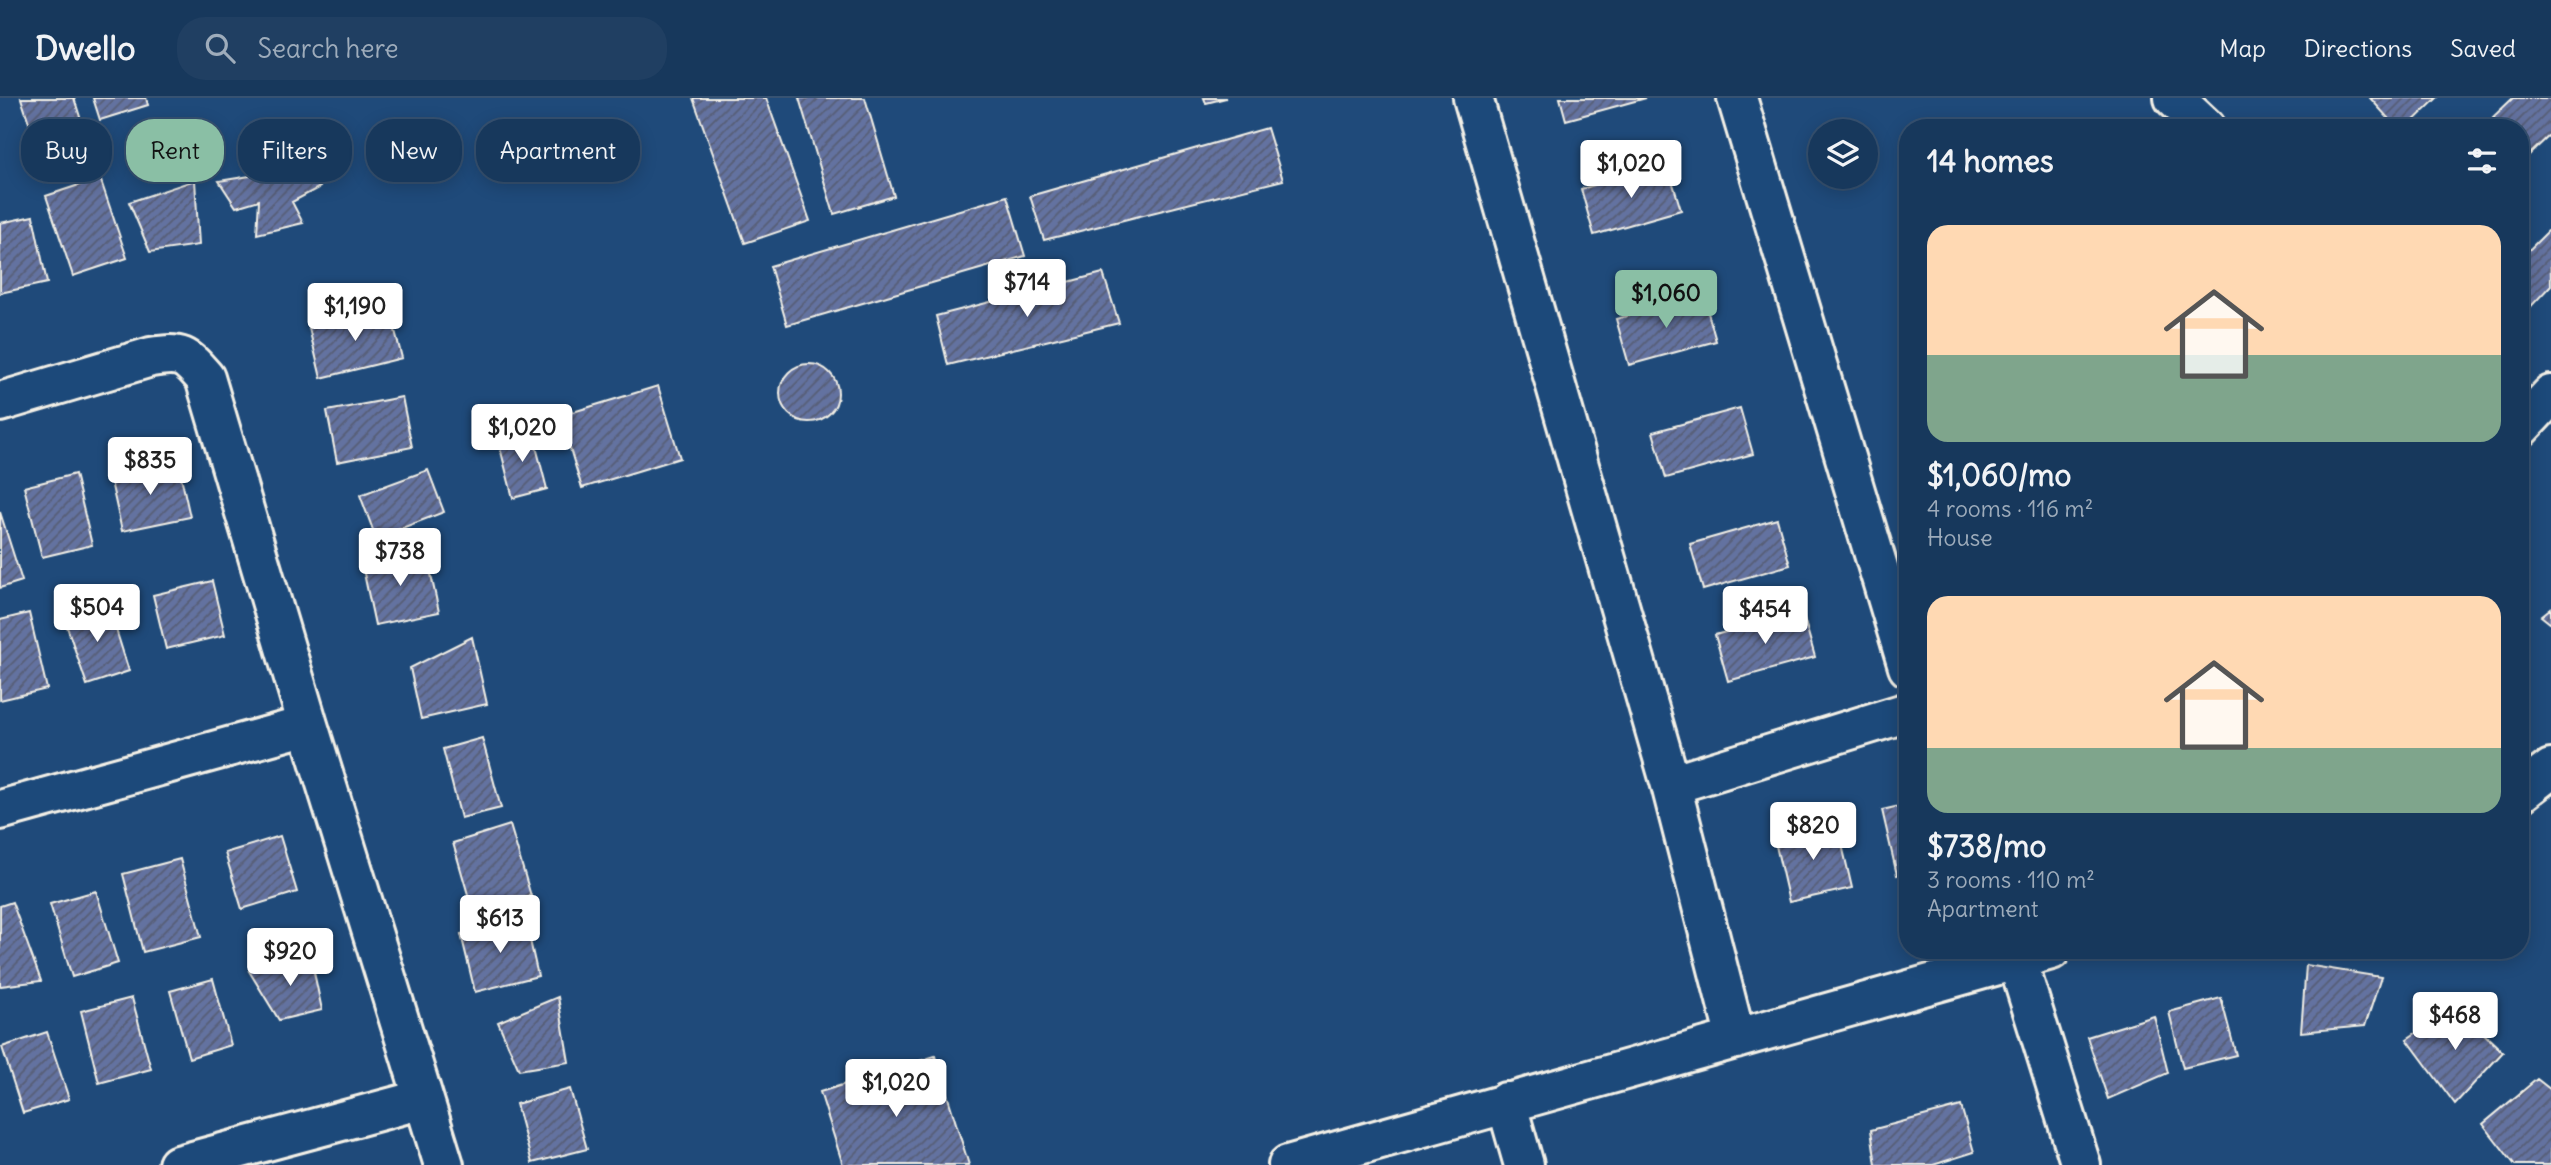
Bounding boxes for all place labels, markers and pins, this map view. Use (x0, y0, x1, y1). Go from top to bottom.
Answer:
pin: $1,020 (1574, 140, 1688, 200)
pin: $714 (986, 260, 1068, 319)
pin: $1,060 (1609, 271, 1723, 330)
pin: $1,190 (298, 284, 412, 343)
pin: $1,020 (465, 404, 579, 464)
pin: $835 (109, 438, 191, 497)
pin: $738 (359, 528, 441, 588)
pin: $504 (56, 584, 138, 644)
pin: $454 (1724, 587, 1806, 646)
pin: $820 (1772, 802, 1854, 862)
pin: $613 (459, 896, 541, 955)
pin: $920 (249, 928, 331, 988)
pin: $468 (2414, 992, 2496, 1052)
pin: $1,020 (839, 1060, 953, 1119)

